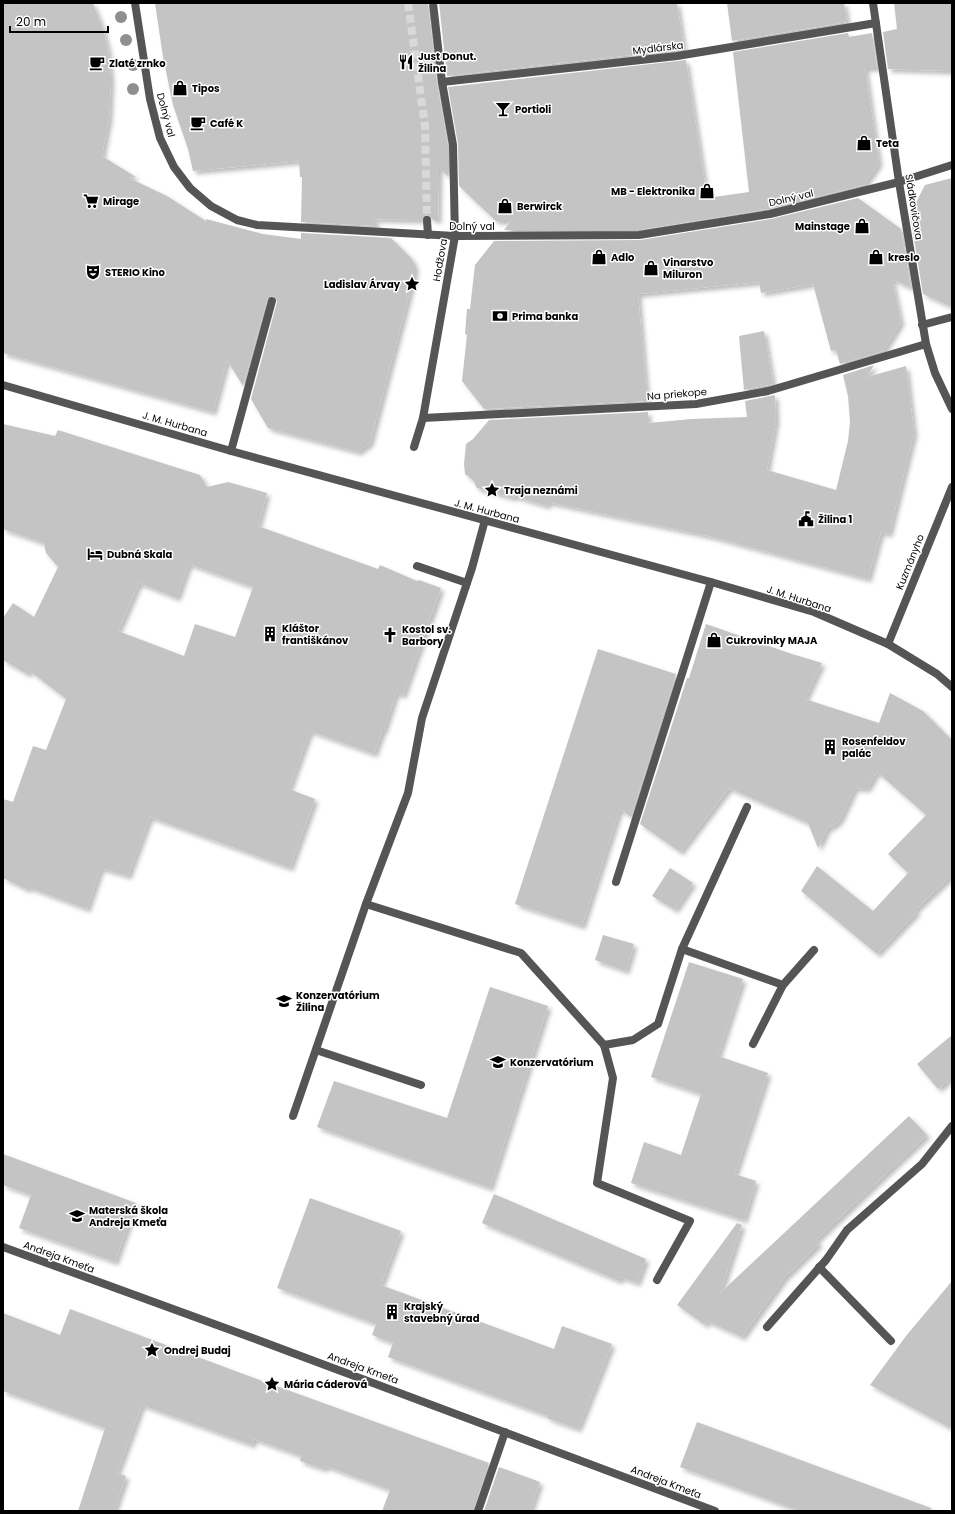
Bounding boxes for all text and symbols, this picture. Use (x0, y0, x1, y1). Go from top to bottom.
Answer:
scale bar (10, 8, 108, 34)
text: 20 m (16, 13, 46, 30)
street label: Mydlárska (632, 37, 684, 59)
place label: Just Donut. Žilina (418, 49, 476, 76)
restaurant icon: Just Donut. Žilina (397, 53, 415, 71)
cafe icon: Zlaté zrnko (88, 54, 106, 72)
place label: Zlaté zrnko (109, 56, 166, 71)
shop icon: Tipos (171, 79, 189, 97)
place label: Tipos (192, 81, 220, 96)
street label: Dolný val (153, 91, 179, 139)
bar icon: Portioli (494, 100, 512, 118)
place label: Portioli (515, 102, 551, 117)
cafe icon: Café K (189, 114, 207, 132)
place label: Café K (210, 116, 243, 131)
shop icon: Teta (855, 134, 873, 152)
place label: Teta (876, 136, 899, 151)
street label: Sládkovičova (901, 173, 927, 241)
shop icon: MB - Elektronika (698, 182, 716, 200)
place label: MB - Elektronika (611, 184, 695, 199)
street label: Dolný val (767, 186, 815, 210)
supermarket icon: Mirage (82, 192, 100, 210)
place label: Mirage (103, 194, 139, 209)
shop icon: Berwirck (496, 197, 514, 215)
place label: Berwirck (517, 199, 563, 214)
shop icon: Mainstage (853, 217, 871, 235)
street label: Dolný val (449, 219, 495, 234)
place label: Mainstage (795, 219, 850, 234)
street label: Hodžova (429, 237, 451, 283)
shop icon: Adlo (590, 248, 608, 266)
shop icon: kreslo (867, 248, 885, 266)
place label: Adlo (611, 250, 635, 265)
place label: kreslo (888, 250, 920, 265)
place label: Vinarstvo Miluron (663, 255, 714, 282)
shop icon: Vinarstvo Miluron (642, 259, 660, 277)
theatre icon: STERIO Kino (84, 263, 102, 281)
place label: STERIO Kino (105, 265, 166, 280)
place icon: Ladislav Árvay (403, 275, 421, 293)
place label: Ladislav Árvay (324, 277, 401, 292)
bank icon: Prima banka (491, 307, 509, 325)
place label: Prima banka (512, 309, 578, 324)
street label: Na priekope (646, 384, 708, 404)
street label: J. M. Hurbana (141, 408, 209, 440)
place icon: Traja neznámi (483, 481, 501, 499)
place label: Traja neznámi (504, 483, 578, 498)
street label: J. M. Hurbana (453, 495, 521, 527)
public building icon: Žilina 1 (797, 510, 815, 528)
place label: Žilina 1 (818, 512, 852, 527)
street label: Kuzmányho (892, 532, 928, 592)
hotel icon: Dubná Skala (86, 545, 104, 563)
place label: Dubná Skala (107, 547, 173, 562)
street label: J. M. Hurbana (765, 581, 833, 617)
place label: Kláštor františkánov (282, 621, 349, 648)
place label: Kostol sv. Barbory (402, 622, 451, 649)
building icon: Kláštor františkánov (261, 625, 279, 643)
church icon: Kostol sv. Barbory (381, 626, 399, 644)
shop icon: Cukrovinky MAJA (705, 631, 723, 649)
place label: Cukrovinky MAJA (726, 633, 818, 648)
place label: Rosenfeldov palác (842, 734, 906, 761)
building icon: Rosenfeldov palác (821, 738, 839, 756)
place label: Konzervatórium Žilina (296, 988, 380, 1015)
school or university icon: Konzervatórium Žilina (275, 992, 293, 1010)
school or university icon: Konzervatórium (489, 1053, 507, 1071)
place label: Konzervatórium (510, 1055, 594, 1070)
place label: Materská škola Andreja Kmeťa (89, 1203, 168, 1230)
school or university icon: Materská škola Andreja Kmeťa (68, 1207, 86, 1225)
street label: Andreja Kmeťa (21, 1237, 97, 1277)
place label: Krajský stavebný úrad (404, 1299, 480, 1326)
building icon: Krajský stavebný úrad (383, 1303, 401, 1321)
place icon: Ondrej Budaj (143, 1341, 161, 1359)
place label: Ondrej Budaj (164, 1343, 231, 1358)
street label: Andreja Kmeťa (325, 1348, 401, 1388)
place icon: Mária Cáderová (263, 1375, 281, 1393)
place label: Mária Cáderová (284, 1377, 367, 1392)
street label: Andreja Kmeťa (628, 1462, 704, 1502)

